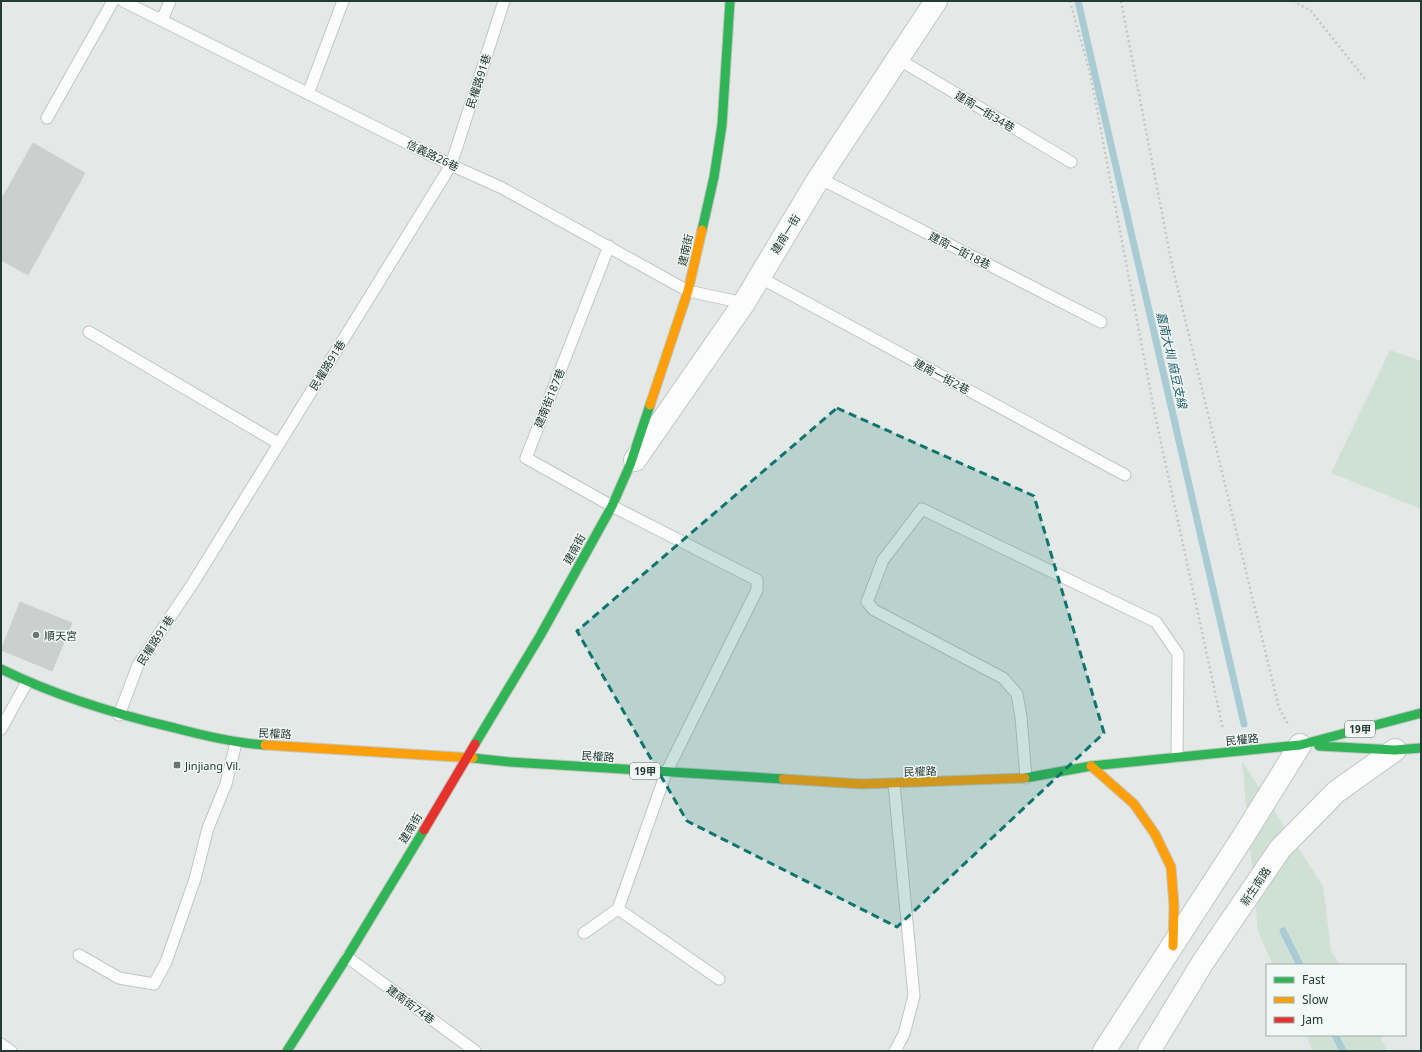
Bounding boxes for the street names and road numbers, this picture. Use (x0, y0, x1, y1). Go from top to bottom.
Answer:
street label: 民權路91巷 (462, 52, 494, 110)
street label: 建南一街34巷 (952, 87, 1018, 135)
street label: 信義路26巷 (404, 136, 462, 174)
street label: 建南一街 (767, 211, 803, 257)
street label: 建南一街18巷 (926, 228, 994, 272)
street label: 建南街 (674, 232, 696, 268)
street label: 民權路91巷 (306, 337, 348, 393)
street label: 建南一街2巷 (911, 355, 973, 397)
street label: 建南街187巷 (530, 366, 568, 430)
street label: 建南街 (559, 531, 589, 567)
street label: 民權路91巷 (133, 612, 177, 668)
road number: 19甲 (1345, 721, 1375, 737)
street label: 民權路 (258, 725, 292, 741)
street label: 民權路 (1225, 730, 1259, 748)
street label: 民權路 (581, 747, 615, 765)
road number: 19甲 (630, 763, 660, 779)
street label: 民權路 (903, 763, 937, 779)
street label: 建南街 (395, 810, 425, 846)
street label: 新生南路 (1236, 864, 1274, 908)
street label: 建南街74巷 (384, 981, 438, 1027)

